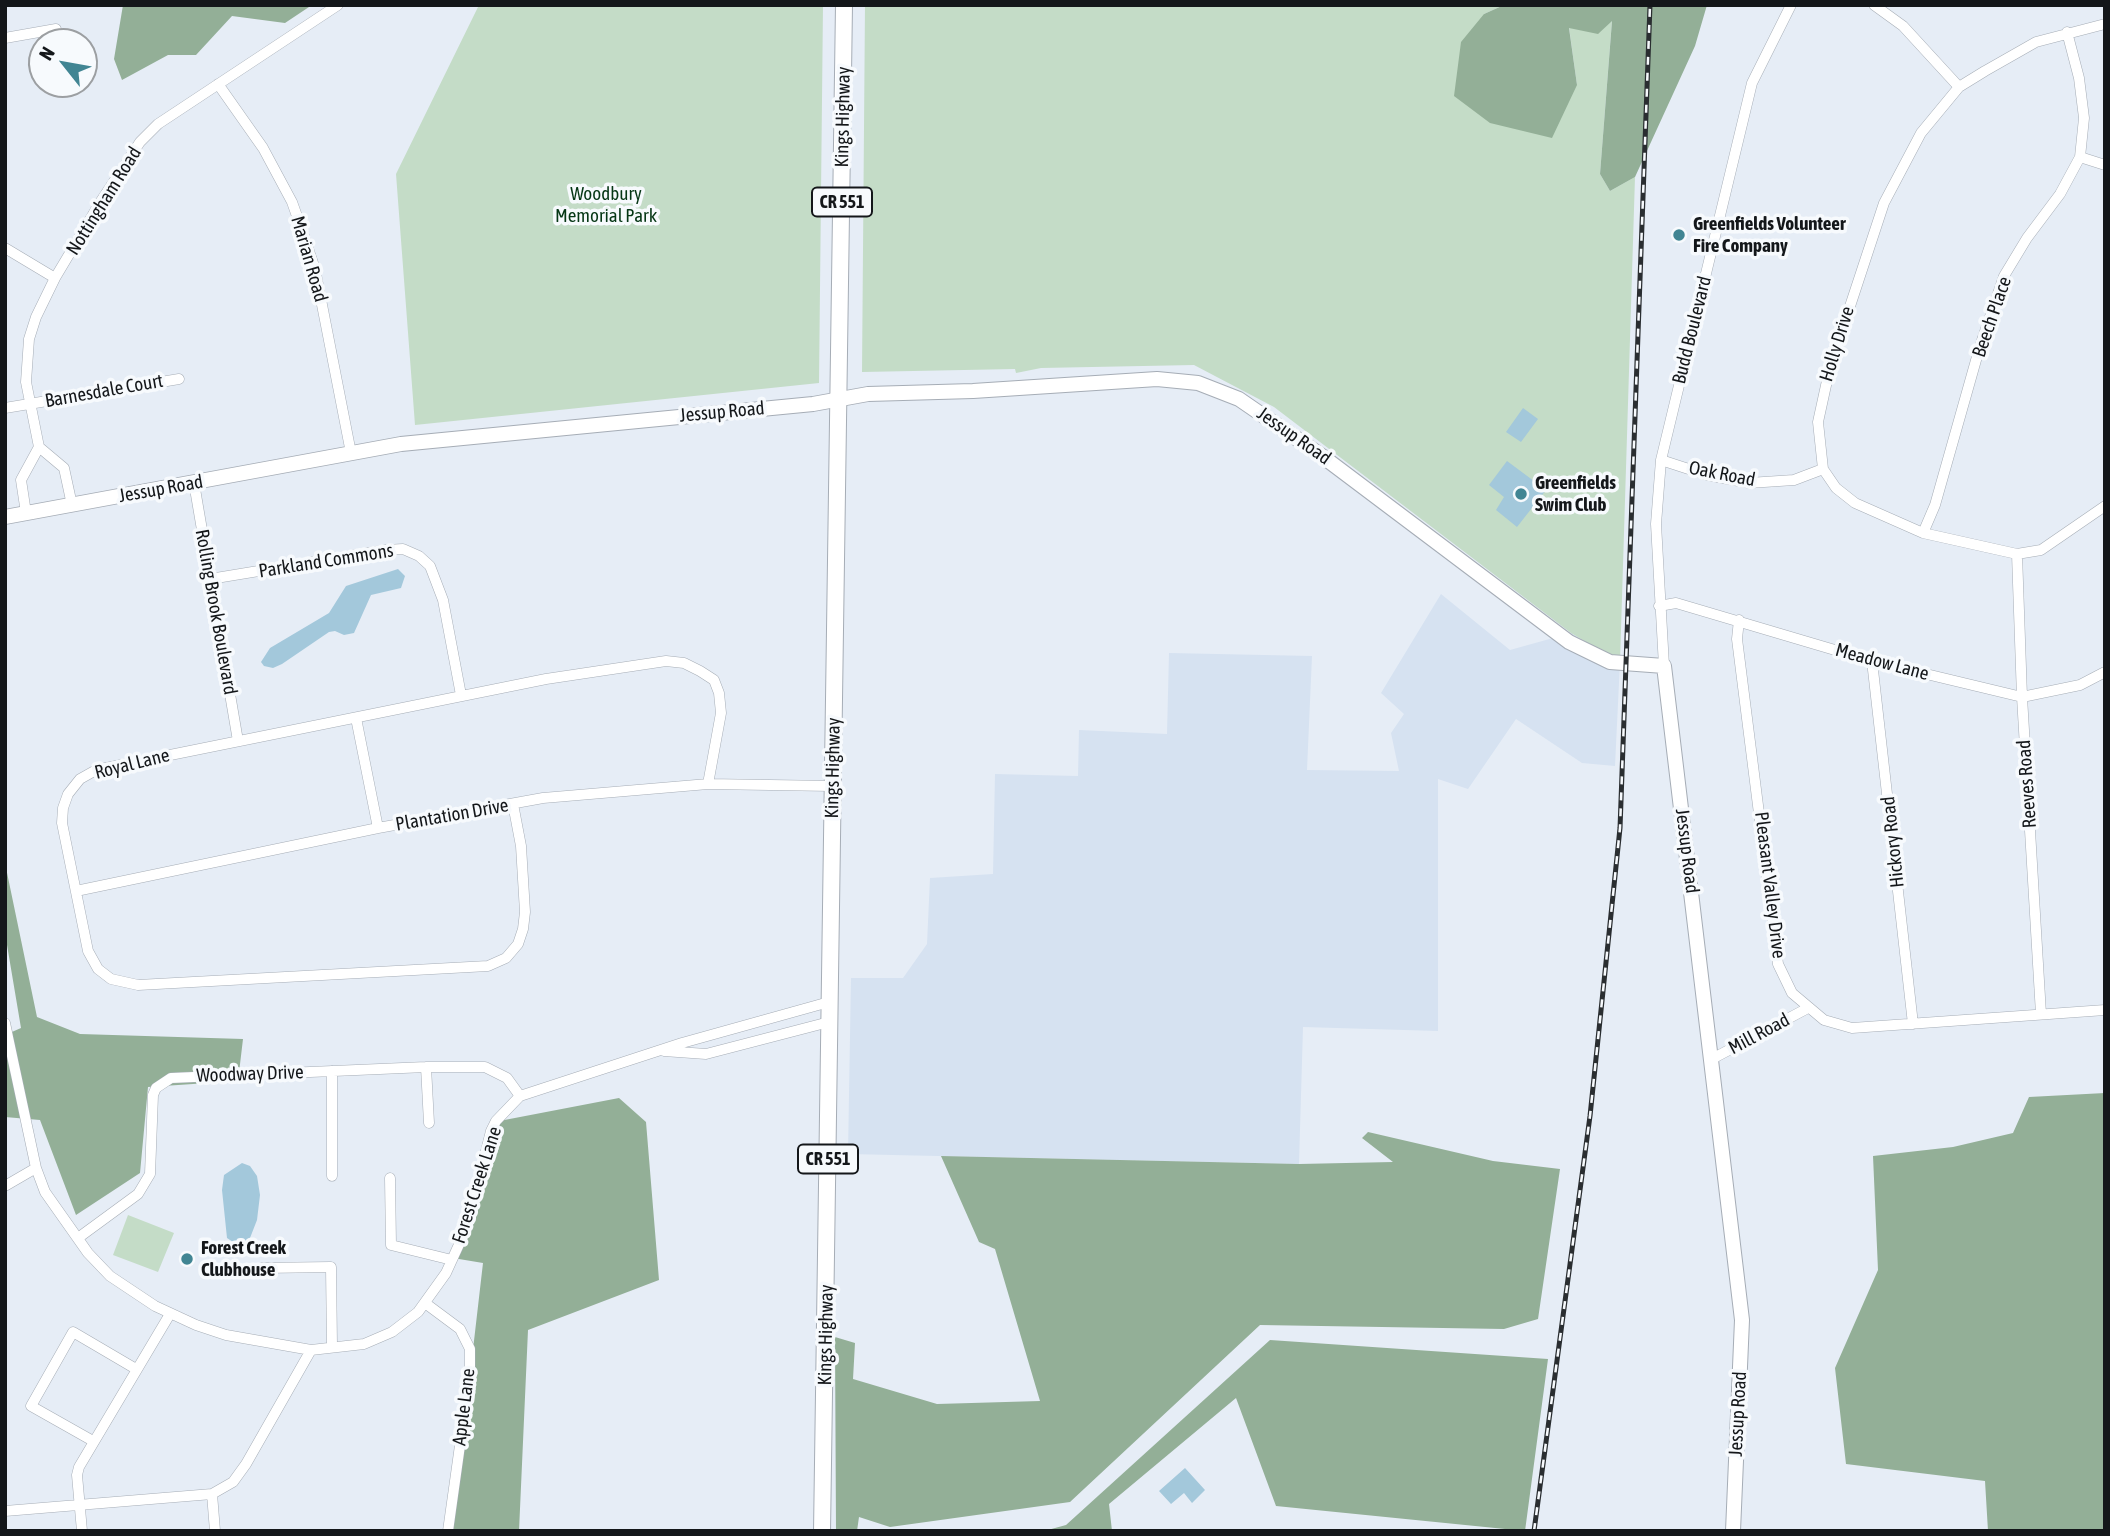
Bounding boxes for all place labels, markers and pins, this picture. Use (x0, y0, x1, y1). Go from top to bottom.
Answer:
place label: Greenfields Volunteer Fire Company (1693, 213, 1846, 257)
marker: Greenfields Volunteer Fire Company (1671, 227, 1687, 243)
place label: Greenfields Swim Club (1535, 472, 1616, 516)
marker: Greenfields Swim Club (1513, 486, 1529, 502)
place label: Forest Creek Clubhouse (201, 1237, 286, 1281)
marker: Forest Creek Clubhouse (179, 1251, 195, 1267)

